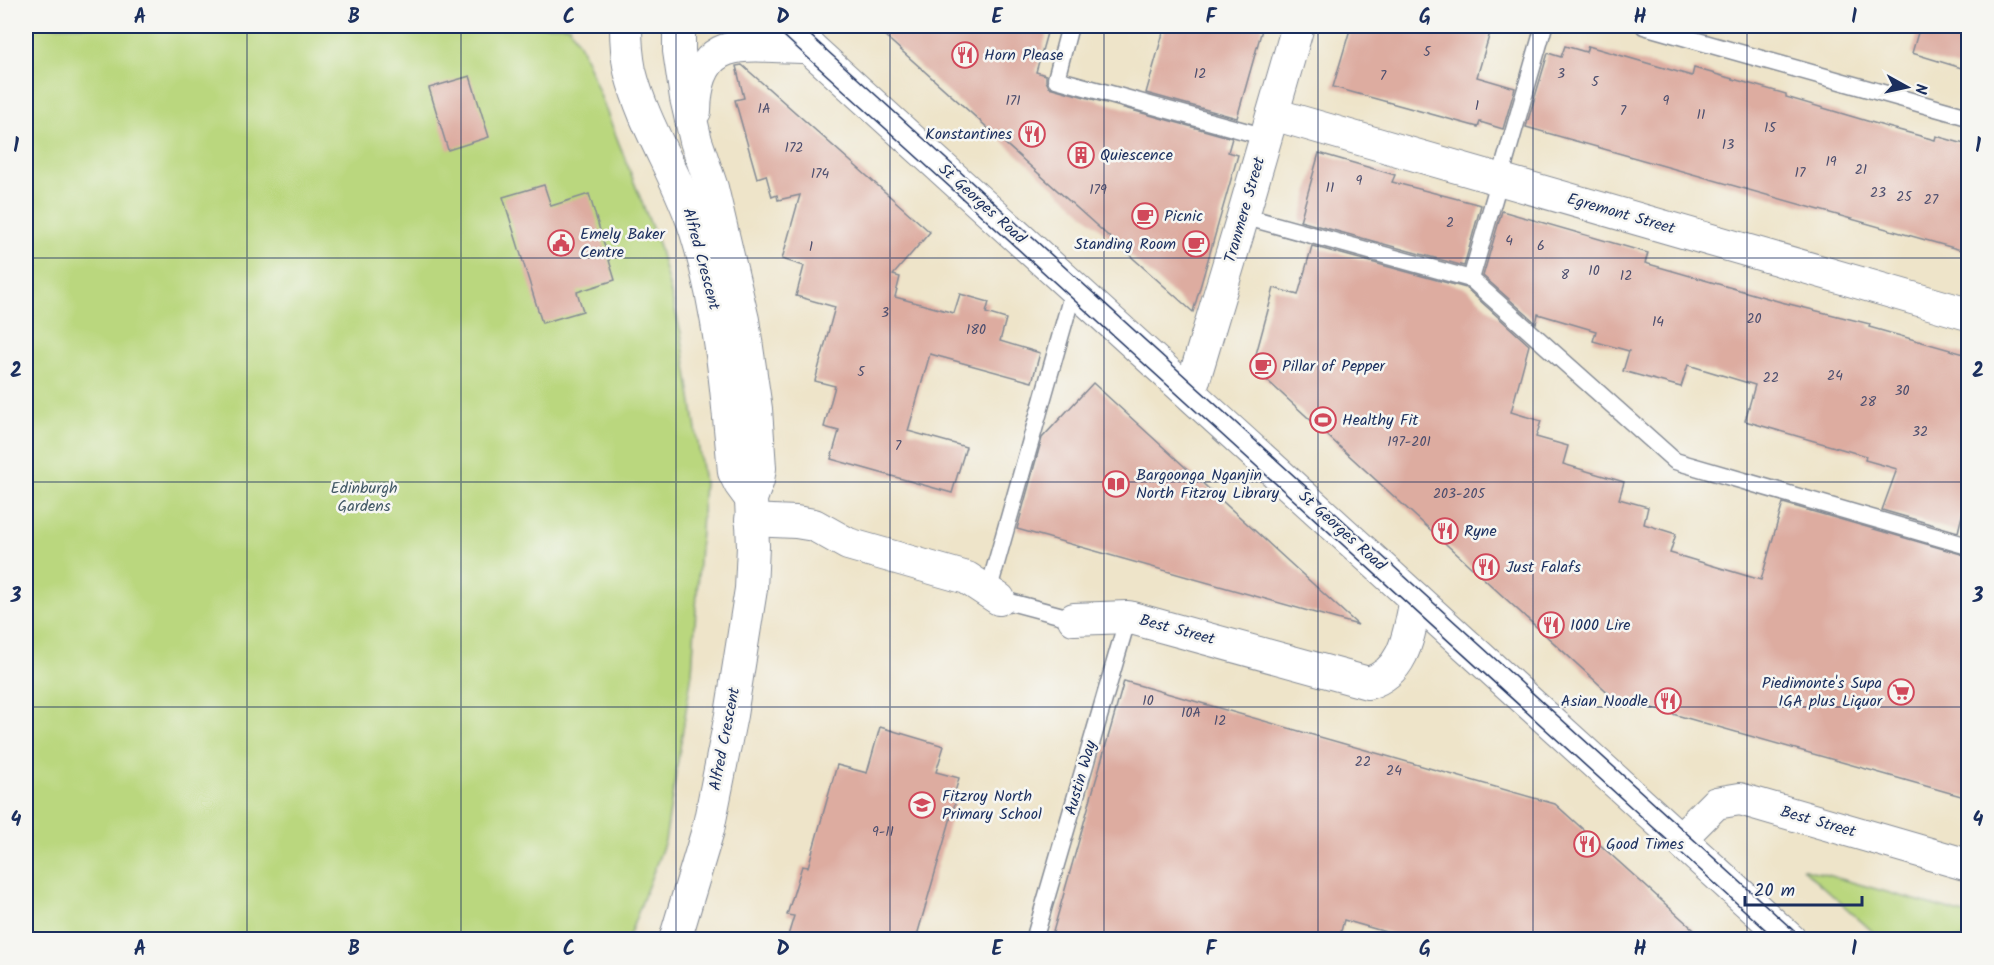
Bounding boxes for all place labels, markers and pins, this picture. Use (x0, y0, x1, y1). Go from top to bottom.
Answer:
restaurant icon: Horn Please (950, 40, 980, 70)
place label: Horn Please (984, 43, 1064, 68)
restaurant icon: Konstantines (1017, 119, 1047, 149)
place label: Konstantines (925, 122, 1012, 147)
building icon: Quiescence (1066, 140, 1096, 170)
place label: Quiescence (1100, 143, 1173, 168)
cafe icon: Picnic (1130, 201, 1160, 231)
place label: Picnic (1164, 204, 1203, 229)
place label: Emely Baker Centre (580, 222, 667, 265)
public building icon: Emely Baker Centre (546, 228, 576, 258)
cafe icon: Standing Room (1181, 229, 1211, 259)
place label: Standing Room (1074, 232, 1176, 257)
cafe icon: Pillar of Pepper (1248, 351, 1278, 381)
place label: Pillar of Pepper (1282, 354, 1387, 379)
sports icon: Healthy Fit (1308, 405, 1338, 435)
place label: Healthy Fit (1342, 408, 1419, 433)
place label: Bargoonga Nganjin North Fitzroy Library (1136, 463, 1279, 506)
library icon: Bargoonga Nganjin North Fitzroy Library (1101, 469, 1131, 499)
restaurant icon: Ryne (1430, 516, 1460, 546)
place label: Ryne (1464, 519, 1497, 544)
restaurant icon: Just Falafs (1471, 552, 1501, 582)
place label: Just Falafs (1506, 555, 1581, 580)
restaurant icon: 1000 Lire (1536, 610, 1566, 640)
place label: 1000 Lire (1570, 613, 1630, 638)
place label: Piedimonte's Supa IGA plus Liquor (1762, 671, 1884, 714)
supermarket icon: Piedimonte's Supa IGA plus Liquor (1886, 677, 1916, 707)
restaurant icon: Asian Noodle (1653, 686, 1683, 716)
place label: Asian Noodle (1561, 689, 1648, 714)
place label: Fitzroy North Primary School (942, 784, 1042, 827)
school or university icon: Fitzroy North Primary School (907, 790, 937, 820)
restaurant icon: Good Times (1572, 829, 1602, 859)
place label: Good Times (1606, 832, 1684, 857)

